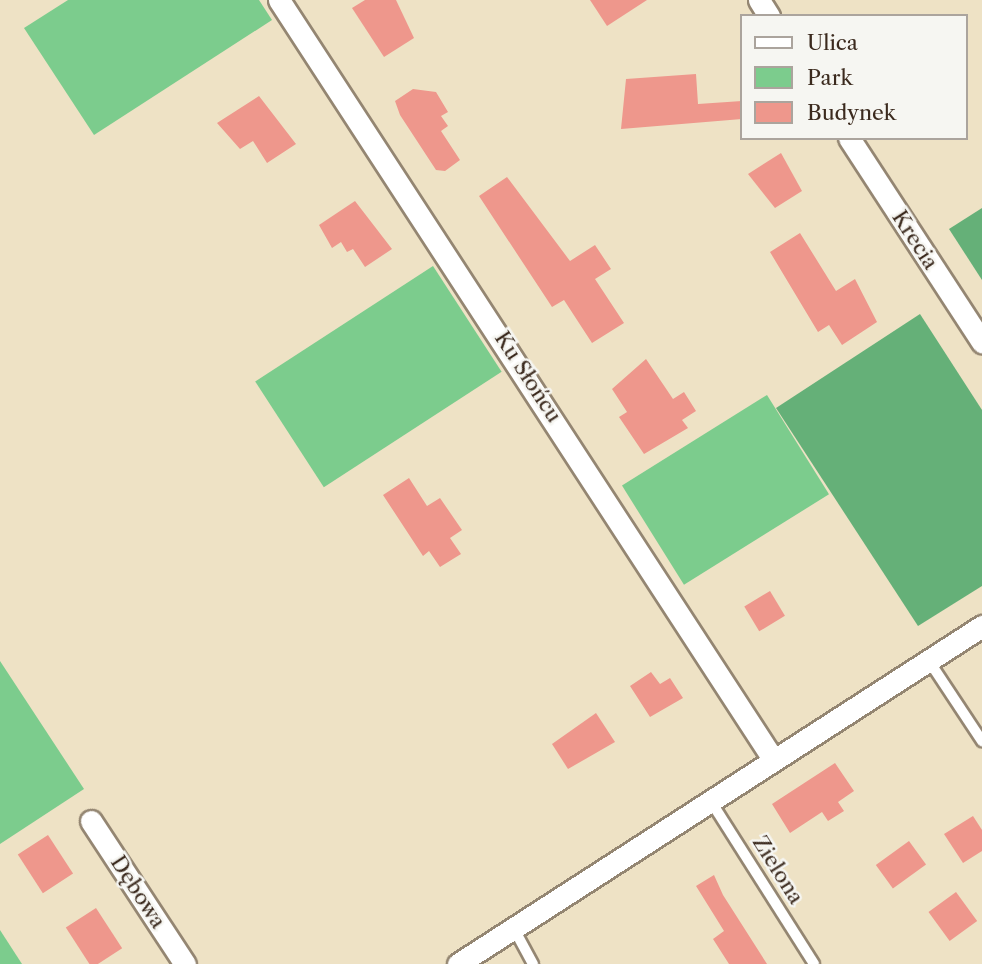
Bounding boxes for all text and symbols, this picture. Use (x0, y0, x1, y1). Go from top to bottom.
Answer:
legend (740, 14, 968, 140)
text: Ulica (807, 30, 858, 55)
text: Park (807, 65, 853, 90)
text: Budynek (807, 100, 896, 125)
street label: Krecia (887, 206, 943, 274)
street label: Ku Słońcu (489, 327, 567, 427)
street label: Zielona (747, 831, 809, 909)
street label: Dębowa (105, 851, 171, 933)

